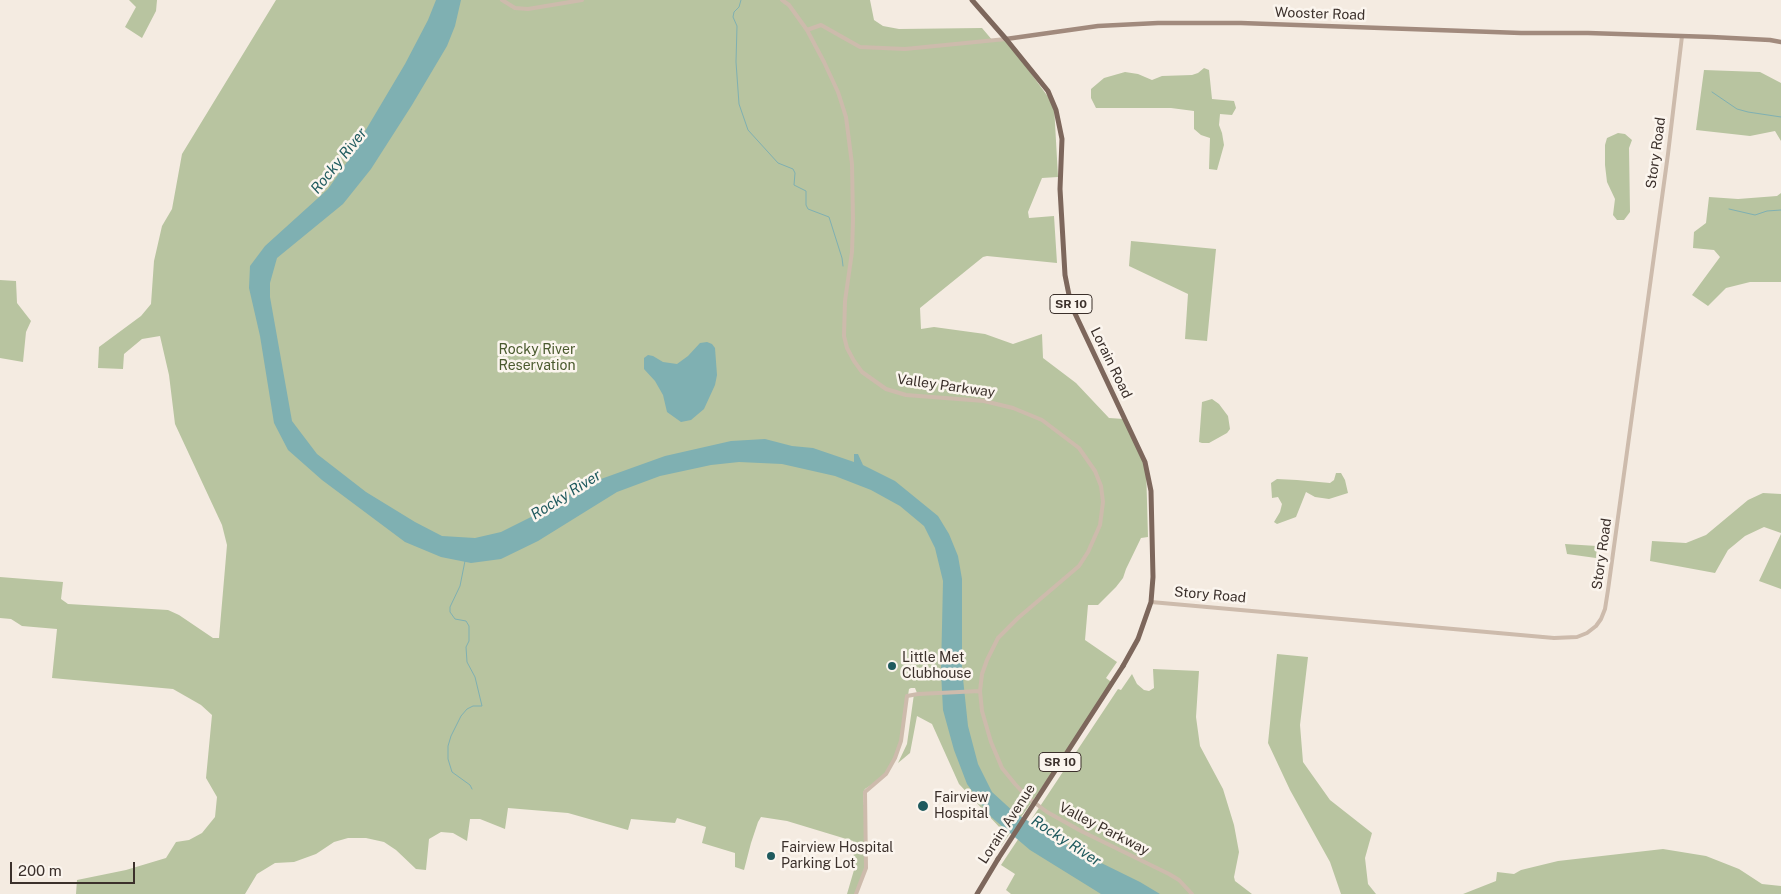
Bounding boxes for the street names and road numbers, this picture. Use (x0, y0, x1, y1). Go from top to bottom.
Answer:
street label: Wooster Road (1274, 4, 1366, 24)
street label: Story Road (1643, 116, 1669, 190)
road number: SR 10 (1050, 294, 1092, 314)
street label: Lorain Road (1087, 325, 1135, 401)
street label: Valley Parkway (896, 371, 996, 401)
street label: Story Road (1589, 517, 1615, 591)
street label: Story Road (1173, 583, 1247, 607)
road number: SR 10 (1039, 752, 1081, 772)
street label: Lorain Avenue (975, 781, 1039, 867)
street label: Valley Parkway (1056, 799, 1152, 859)

